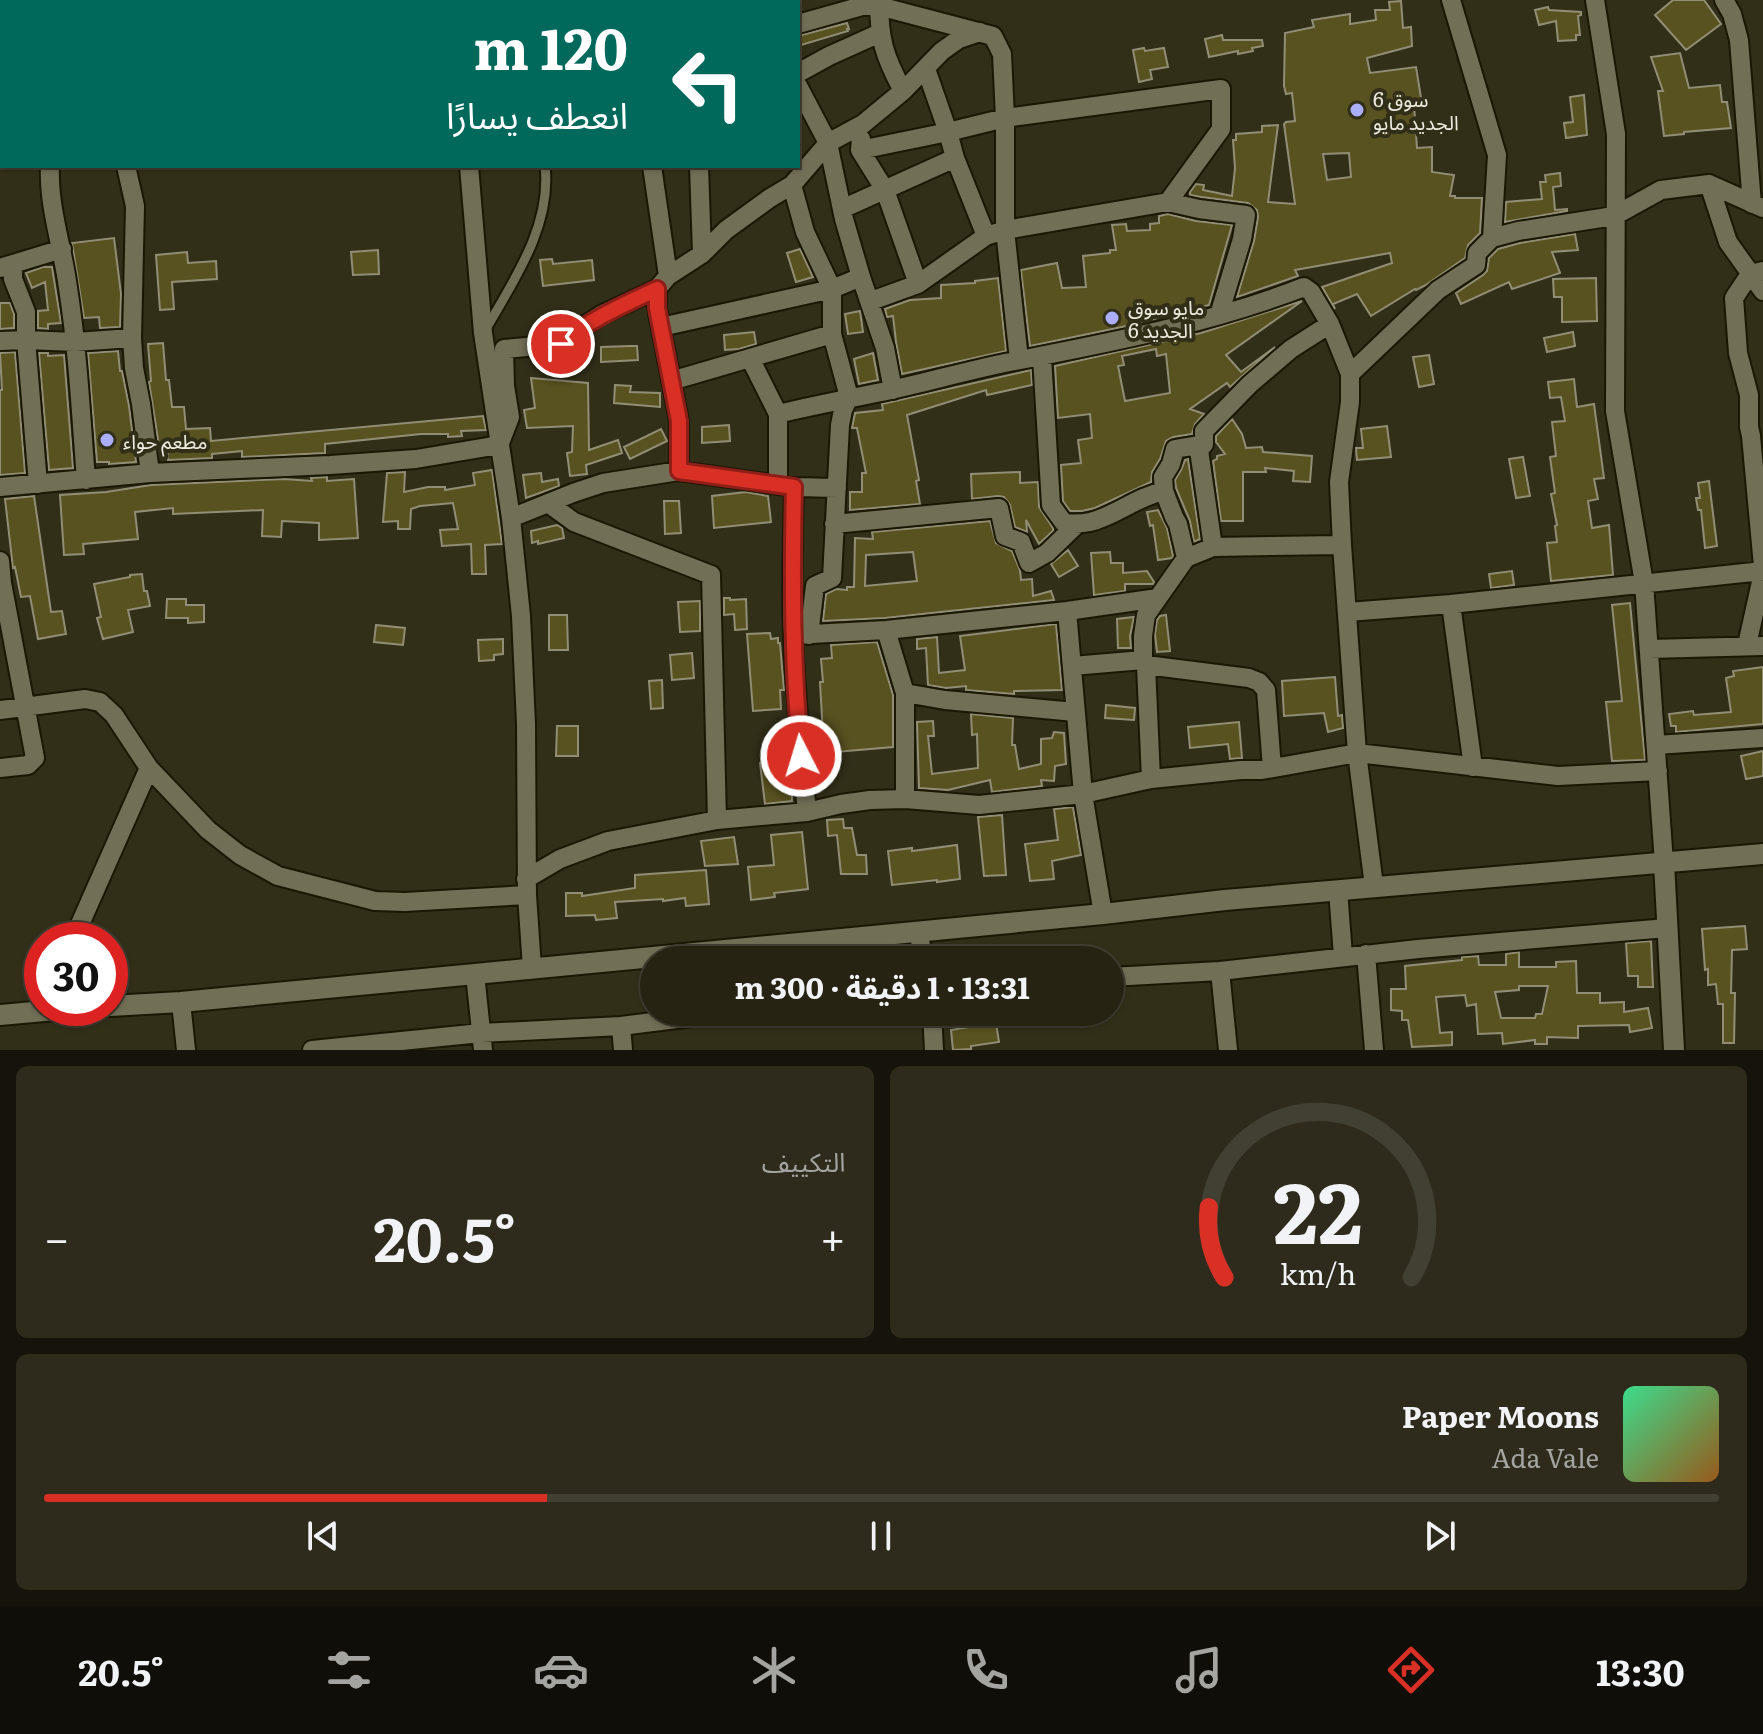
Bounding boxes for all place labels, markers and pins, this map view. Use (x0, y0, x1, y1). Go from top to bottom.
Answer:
place label: سوق 6 الجديد مايو (1373, 83, 1459, 136)
marker: سوق 6 الجديد مايو (1348, 101, 1366, 119)
place label: مايو سوق 6 الجديد (1128, 291, 1204, 344)
marker: مايو سوق 6 الجديد (1103, 309, 1121, 327)
pin (527, 310, 595, 378)
place label: مطعم حواء (123, 425, 208, 457)
marker: مطعم حواء (98, 431, 116, 449)

